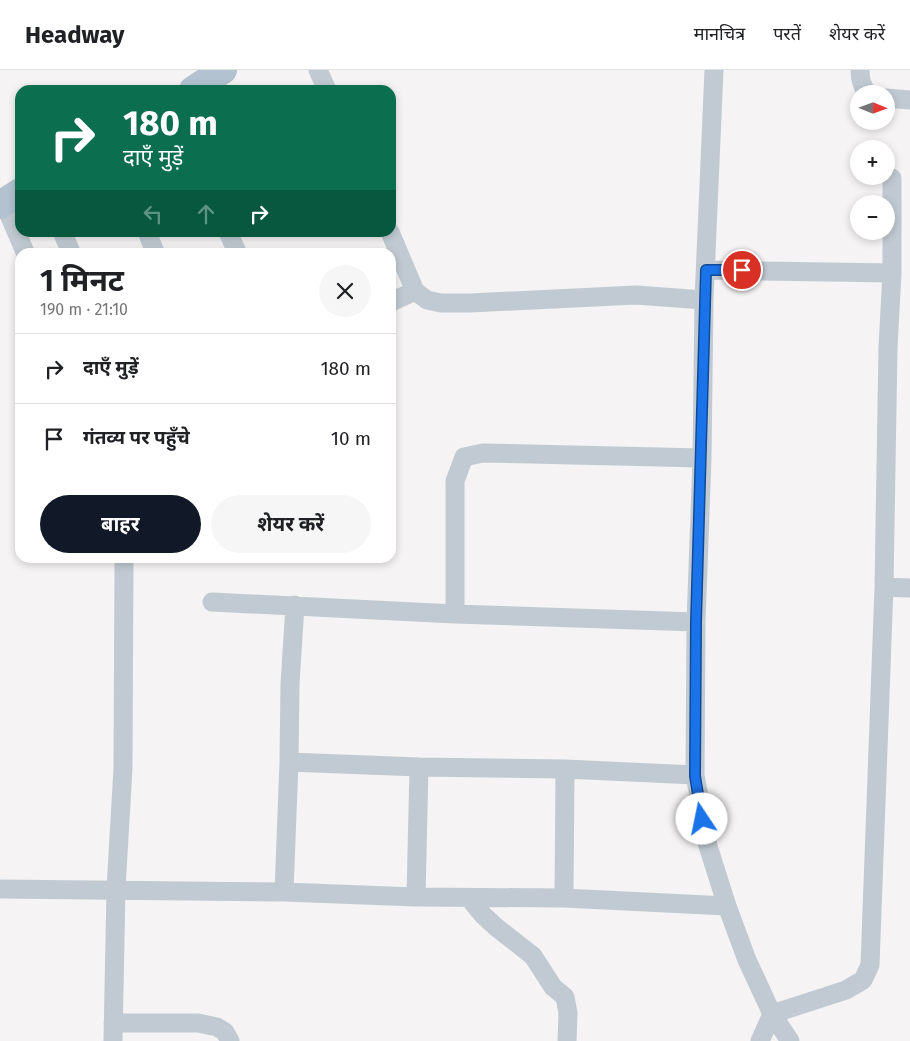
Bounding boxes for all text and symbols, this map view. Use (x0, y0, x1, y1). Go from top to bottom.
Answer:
text: Headway (25, 21, 124, 49)
text: मानचित्र (694, 23, 745, 45)
text: परतें (773, 23, 801, 45)
text: शेयर करें (829, 23, 885, 45)
north arrow (850, 85, 895, 130)
map controls (850, 85, 895, 240)
text: 180 m (123, 102, 218, 144)
icon: right (40, 105, 105, 170)
button: + (850, 140, 895, 185)
text: दाएँ मुड़ें (123, 144, 183, 171)
button: − (850, 195, 895, 240)
icon: left (139, 200, 167, 228)
icon: ahead (192, 200, 220, 228)
icon: right (245, 200, 273, 228)
pin (721, 249, 763, 291)
icon: arrive (728, 256, 756, 284)
text: 1 मिनट (40, 263, 124, 299)
button: close (319, 265, 371, 317)
text: 190 m · 21:10 (40, 300, 128, 319)
icon: right (40, 355, 68, 383)
text: दाएँ मुड़ें (83, 356, 139, 379)
text: 180 m (320, 357, 371, 380)
icon: arrive (40, 425, 68, 453)
text: गंतव्य पर पहुँचे (83, 426, 190, 449)
text: 10 m (331, 427, 371, 450)
button: बाहर (40, 495, 201, 553)
button: शेयर करें (211, 495, 371, 553)
position arrow (675, 792, 727, 844)

